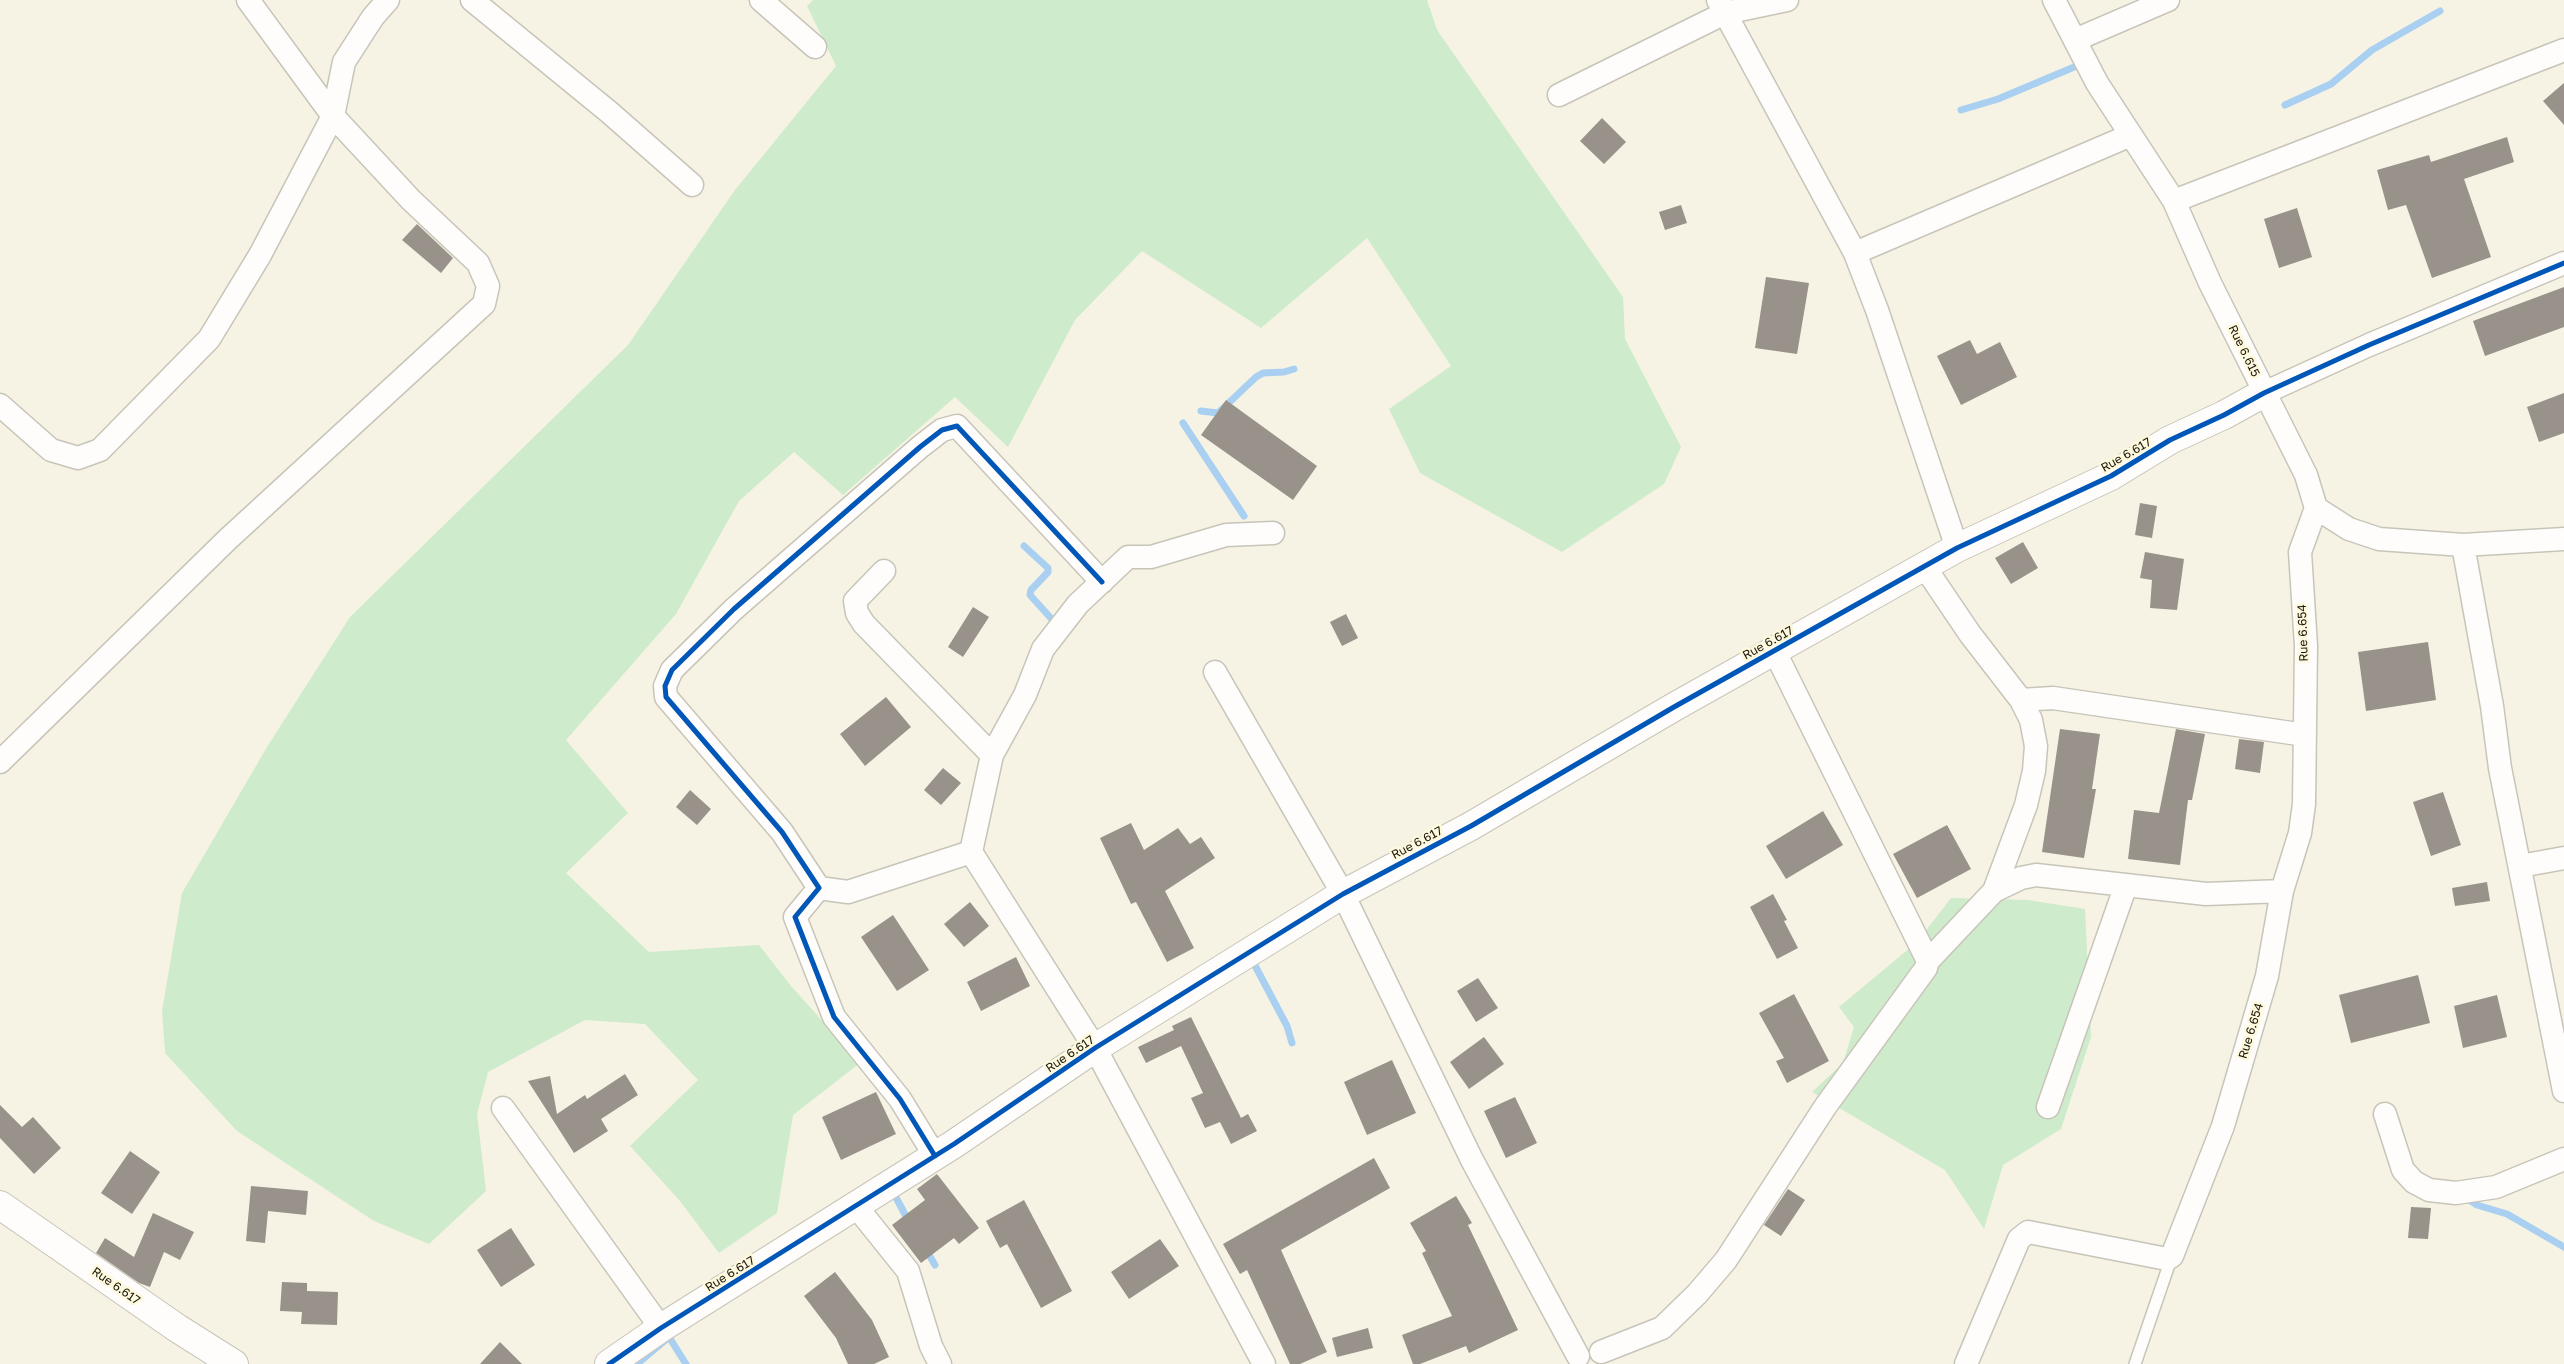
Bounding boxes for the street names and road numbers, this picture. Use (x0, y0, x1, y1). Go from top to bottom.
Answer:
street label: Rue 6.615 (2225, 323, 2263, 379)
street label: Rue 6.617 (2098, 435, 2154, 475)
street label: Rue 6.654 (2295, 604, 2311, 662)
street label: Rue 6.617 (1740, 623, 1796, 663)
street label: Rue 6.617 (1389, 824, 1445, 862)
street label: Rue 6.654 (2236, 1001, 2266, 1061)
street label: Rue 6.617 (1043, 1033, 1097, 1075)
street label: Rue 6.617 (703, 1253, 757, 1295)
street label: Rue 6.617 (89, 1264, 143, 1308)

